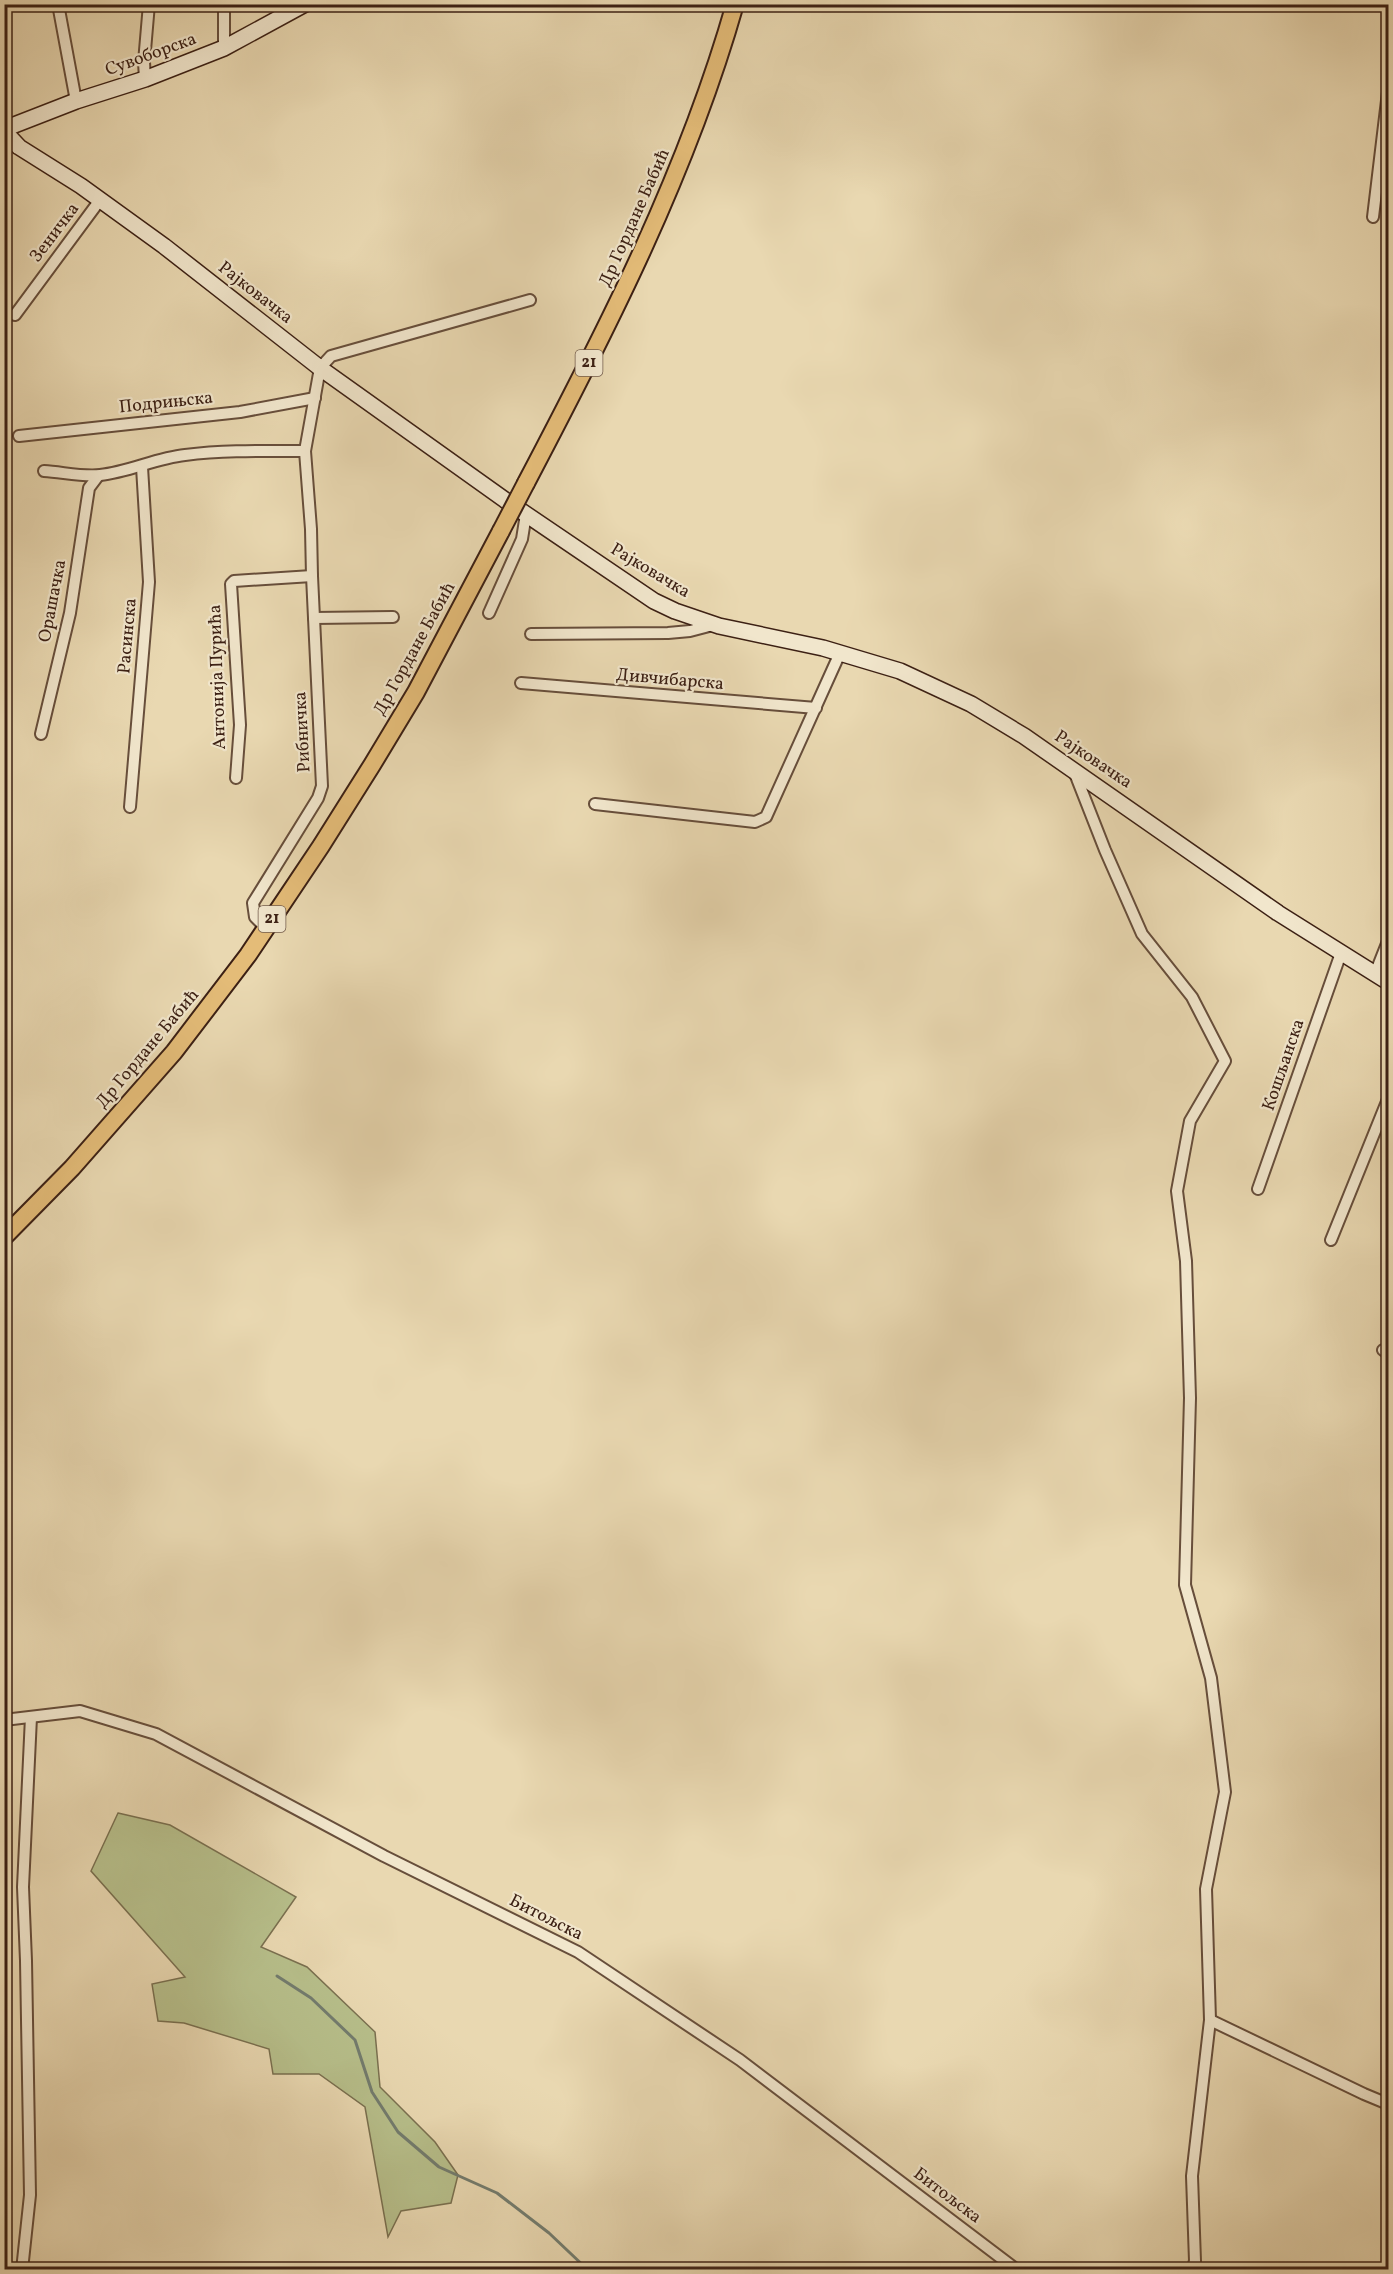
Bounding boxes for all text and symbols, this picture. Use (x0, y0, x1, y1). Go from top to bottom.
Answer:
street label: Сувоборска (102, 27, 200, 83)
street label: Др Гордане Бабић (593, 145, 677, 291)
street label: Зеничка (24, 198, 86, 268)
street label: Рајковачка (212, 256, 298, 330)
road number: 21 (576, 350, 602, 376)
street label: Подрињска (118, 386, 214, 420)
street label: Рајковачка (605, 537, 695, 605)
street label: Орашачка (33, 557, 73, 645)
street label: Др Гордане Бабић (368, 577, 462, 720)
street label: Расинска (112, 597, 144, 675)
street label: Антонија Пурића (203, 604, 233, 750)
street label: Дивчибарска (615, 663, 725, 697)
street label: Рибничка (288, 691, 318, 773)
street label: Рајковачка (1049, 725, 1137, 795)
road number: 21 (258, 906, 286, 932)
street label: Др Гордане Бабић (90, 984, 206, 1114)
street label: Кошљанска (1257, 1016, 1311, 1114)
street label: Битољска (505, 1889, 587, 1947)
street label: Битољска (908, 2162, 986, 2230)

